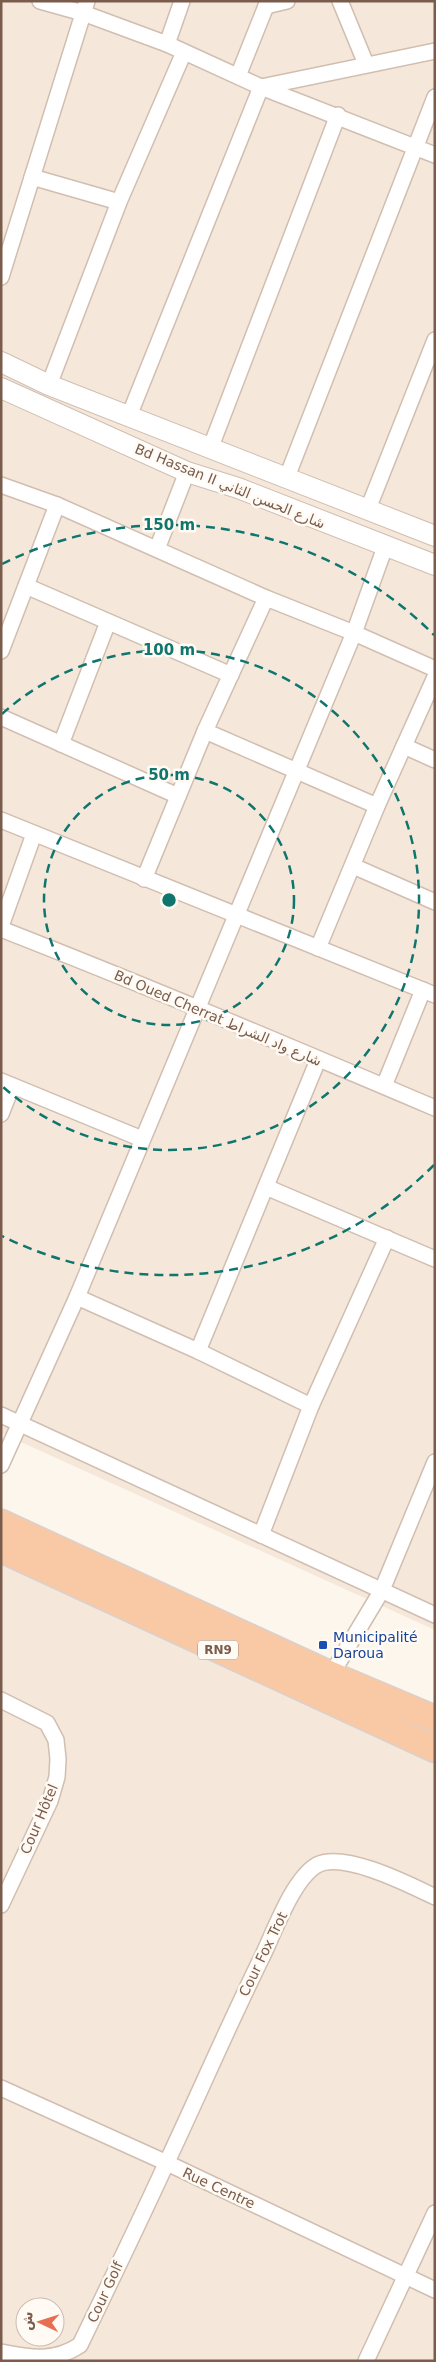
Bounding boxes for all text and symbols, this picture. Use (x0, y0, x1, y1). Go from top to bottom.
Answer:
street label: Bd Hassan II شارع الحسن الثاني (132, 440, 327, 533)
text: 150 m (143, 516, 195, 534)
text: 100 m (143, 641, 195, 659)
text: 50 m (148, 766, 190, 784)
centre of rings (160, 891, 178, 909)
street label: Bd Oued Cherrat شارع واد الشراط (111, 967, 324, 1070)
place label: Municipalité Daroua (333, 1629, 418, 1661)
marker: Municipalité Daroua (317, 1639, 329, 1651)
road number: RN9 (198, 1640, 238, 1660)
street label: Cour Hôtel (17, 1782, 61, 1856)
street label: Cour Fox Trot (236, 1909, 291, 1999)
street label: Rue Centre (180, 2164, 258, 2212)
street label: Cour Golf (84, 2258, 127, 2325)
north arrow (15, 2297, 65, 2347)
text: ش (18, 2311, 36, 2331)

